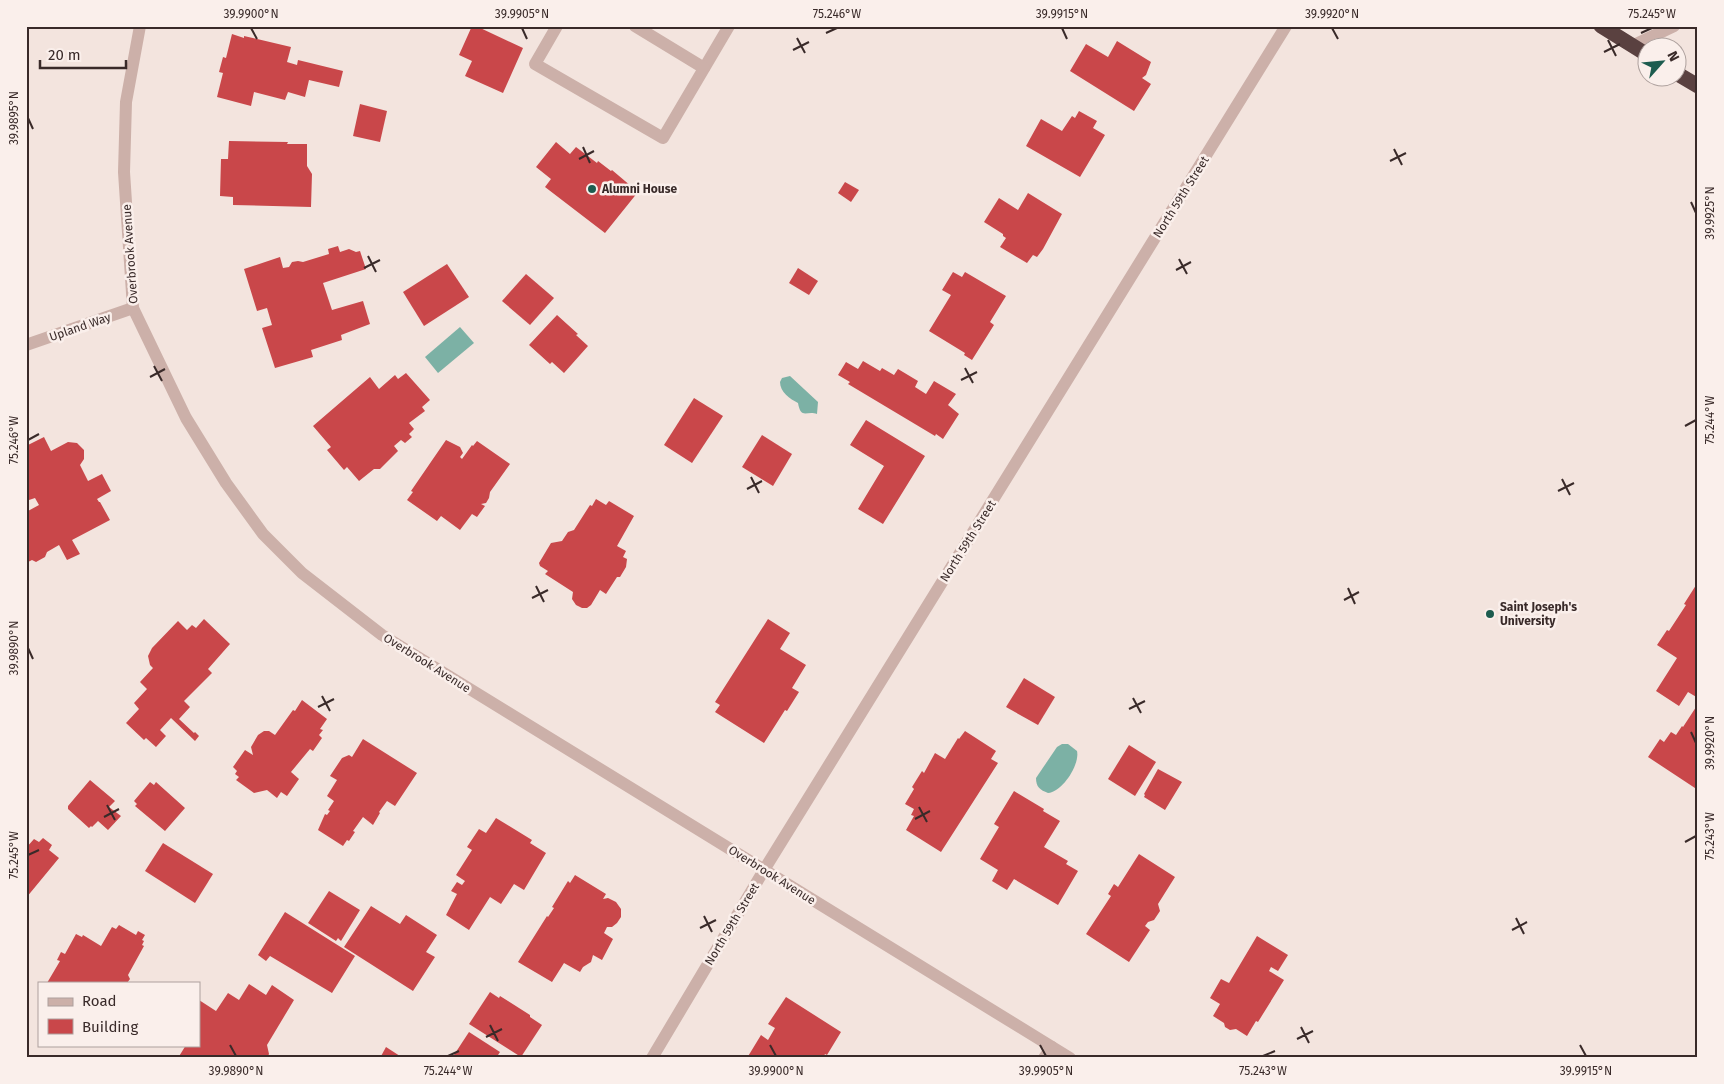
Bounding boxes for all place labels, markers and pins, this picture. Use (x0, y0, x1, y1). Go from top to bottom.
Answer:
place label: Alumni House (601, 182, 677, 196)
marker: Alumni House (586, 183, 598, 195)
place label: Saint Joseph's University (1500, 600, 1577, 628)
marker: Saint Joseph's University (1484, 608, 1496, 620)

